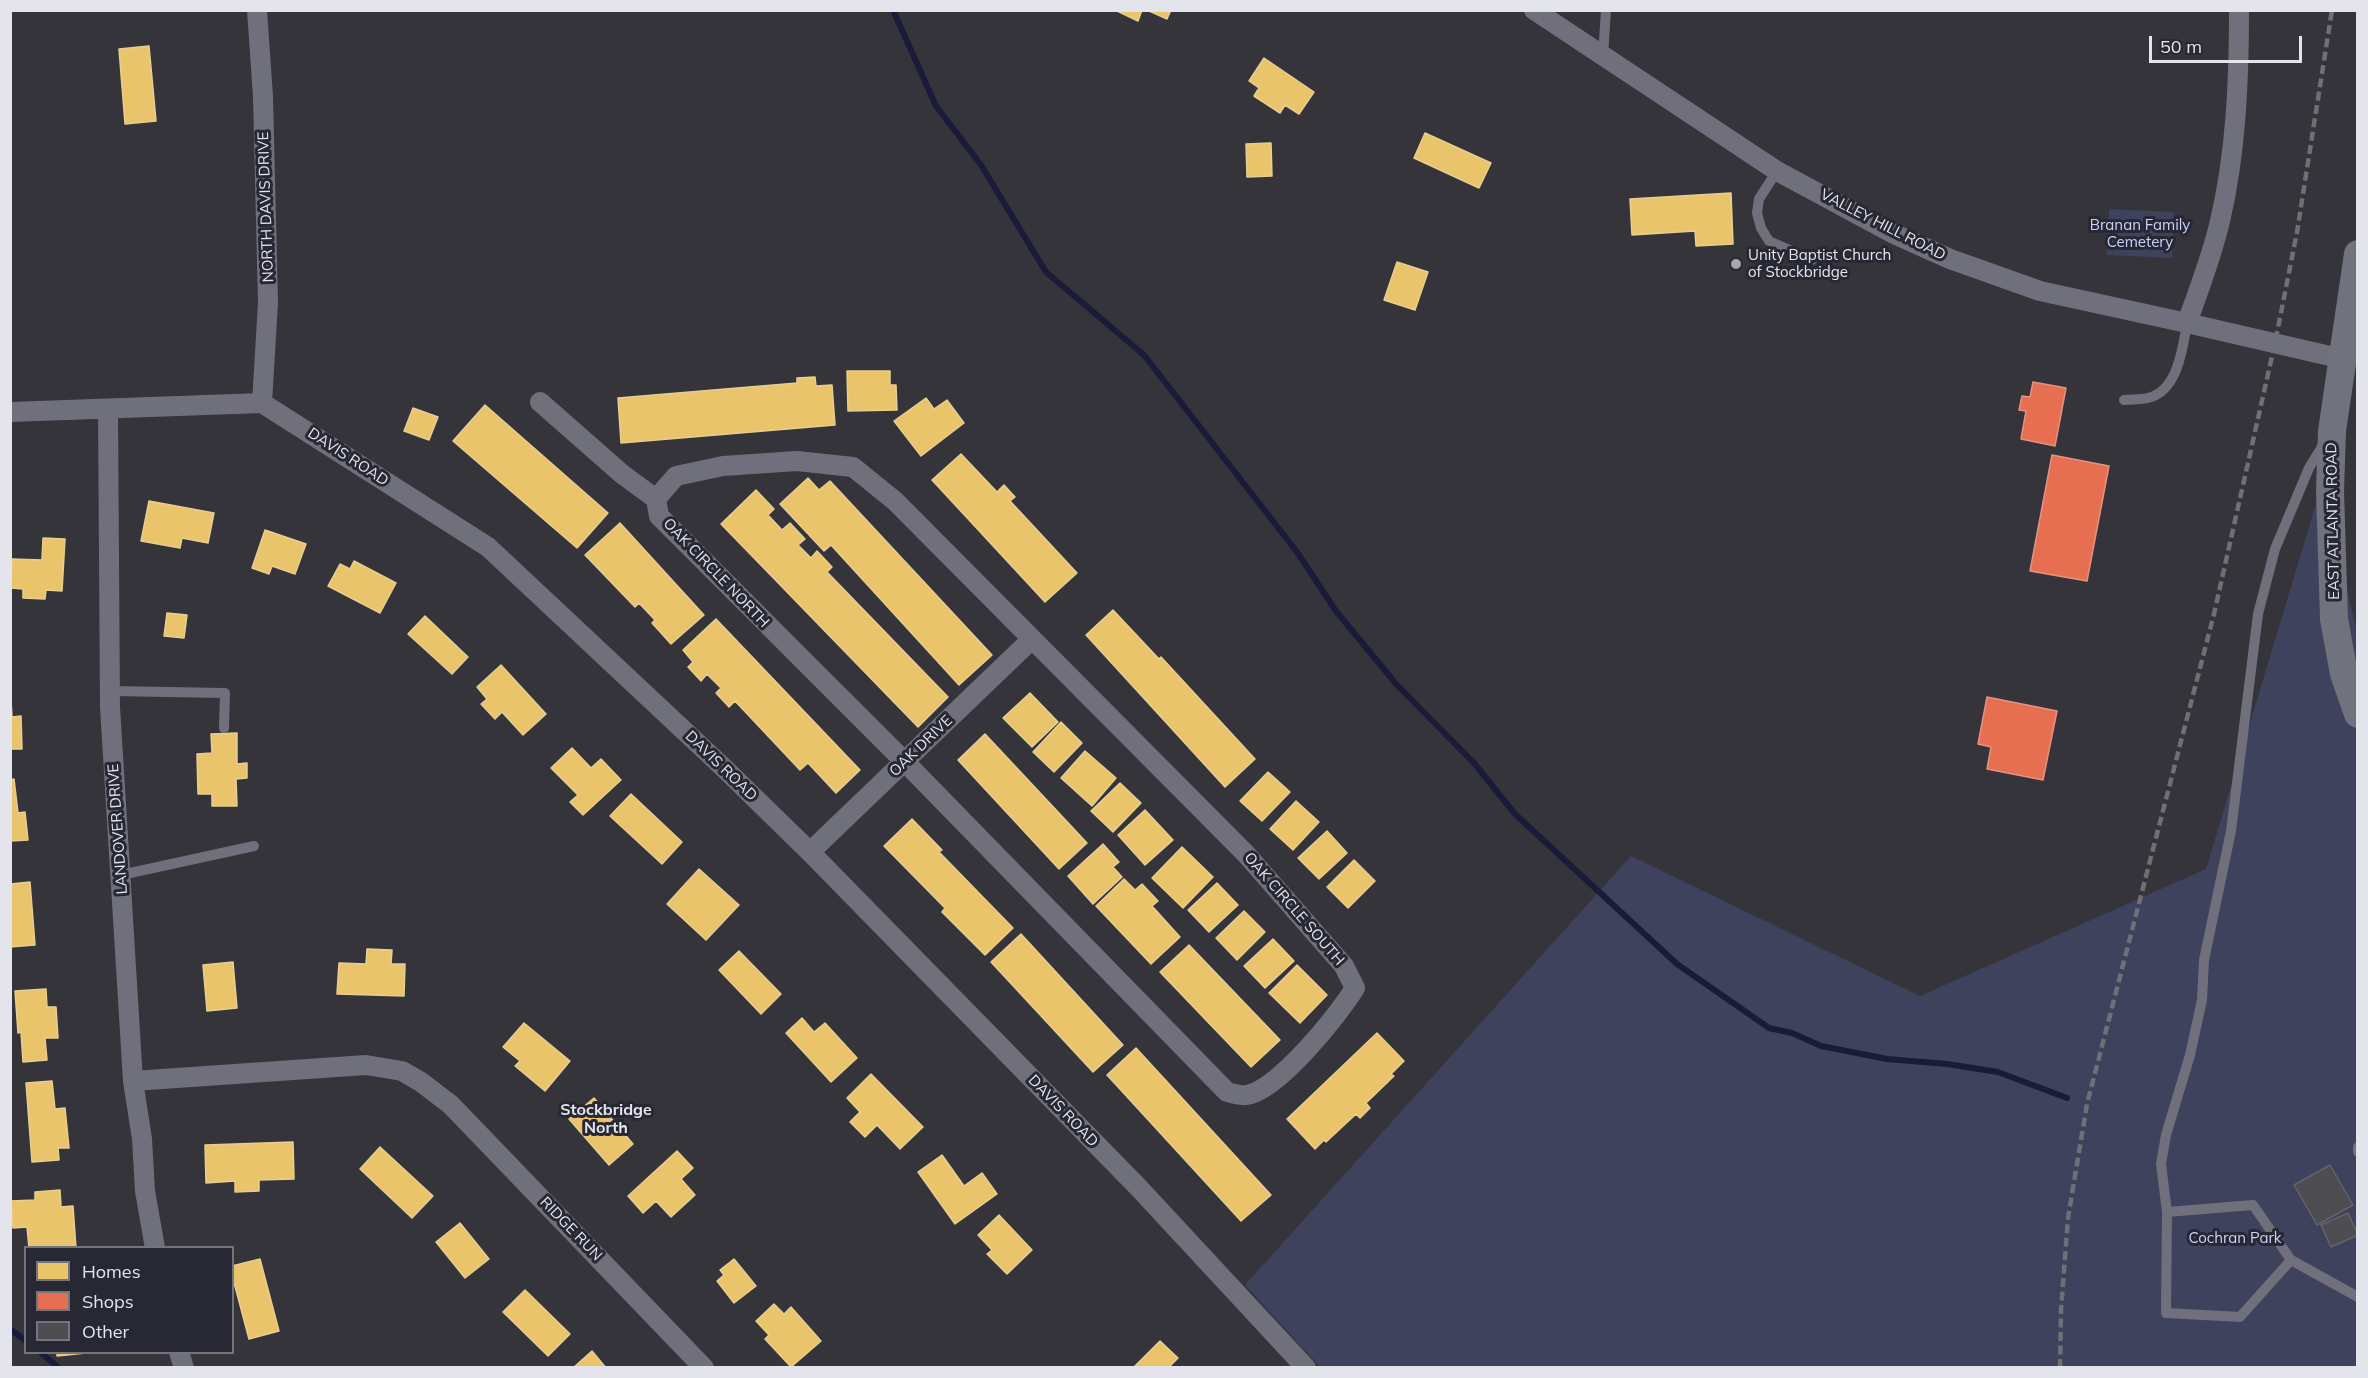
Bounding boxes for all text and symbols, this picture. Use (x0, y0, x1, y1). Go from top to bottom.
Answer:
scale bar (2152, 24, 2305, 62)
text: 50 m (2160, 35, 2202, 58)
street label: NORTH DAVIS DRIVE (254, 131, 278, 283)
street label: VALLEY HILL ROAD (1817, 186, 1949, 264)
park label: Branan Family Cemetery (2090, 216, 2190, 251)
place label: Unity Baptist Church of Stockbridge (1748, 246, 1891, 281)
marker: Unity Baptist Church of Stockbridge (1729, 257, 1743, 271)
street label: DAVIS ROAD (304, 424, 392, 490)
street label: EAST ATLANTA ROAD (2323, 442, 2343, 600)
street label: OAK CIRCLE NORTH (659, 515, 773, 631)
street label: OAK DRIVE (886, 712, 956, 780)
street label: DAVIS ROAD (681, 727, 761, 805)
street label: LANDOVER DRIVE (104, 763, 132, 895)
street label: OAK CIRCLE SOUTH (1240, 849, 1348, 969)
street label: DAVIS ROAD (1024, 1071, 1102, 1151)
district label: Stockbridge North (560, 1100, 652, 1138)
street label: RIDGE RUN (536, 1193, 606, 1265)
park label: Cochran Park (2188, 1229, 2282, 1247)
legend (24, 1246, 234, 1354)
text: Homes (82, 1260, 141, 1283)
text: Shops (82, 1290, 134, 1313)
text: Other (82, 1320, 129, 1343)

